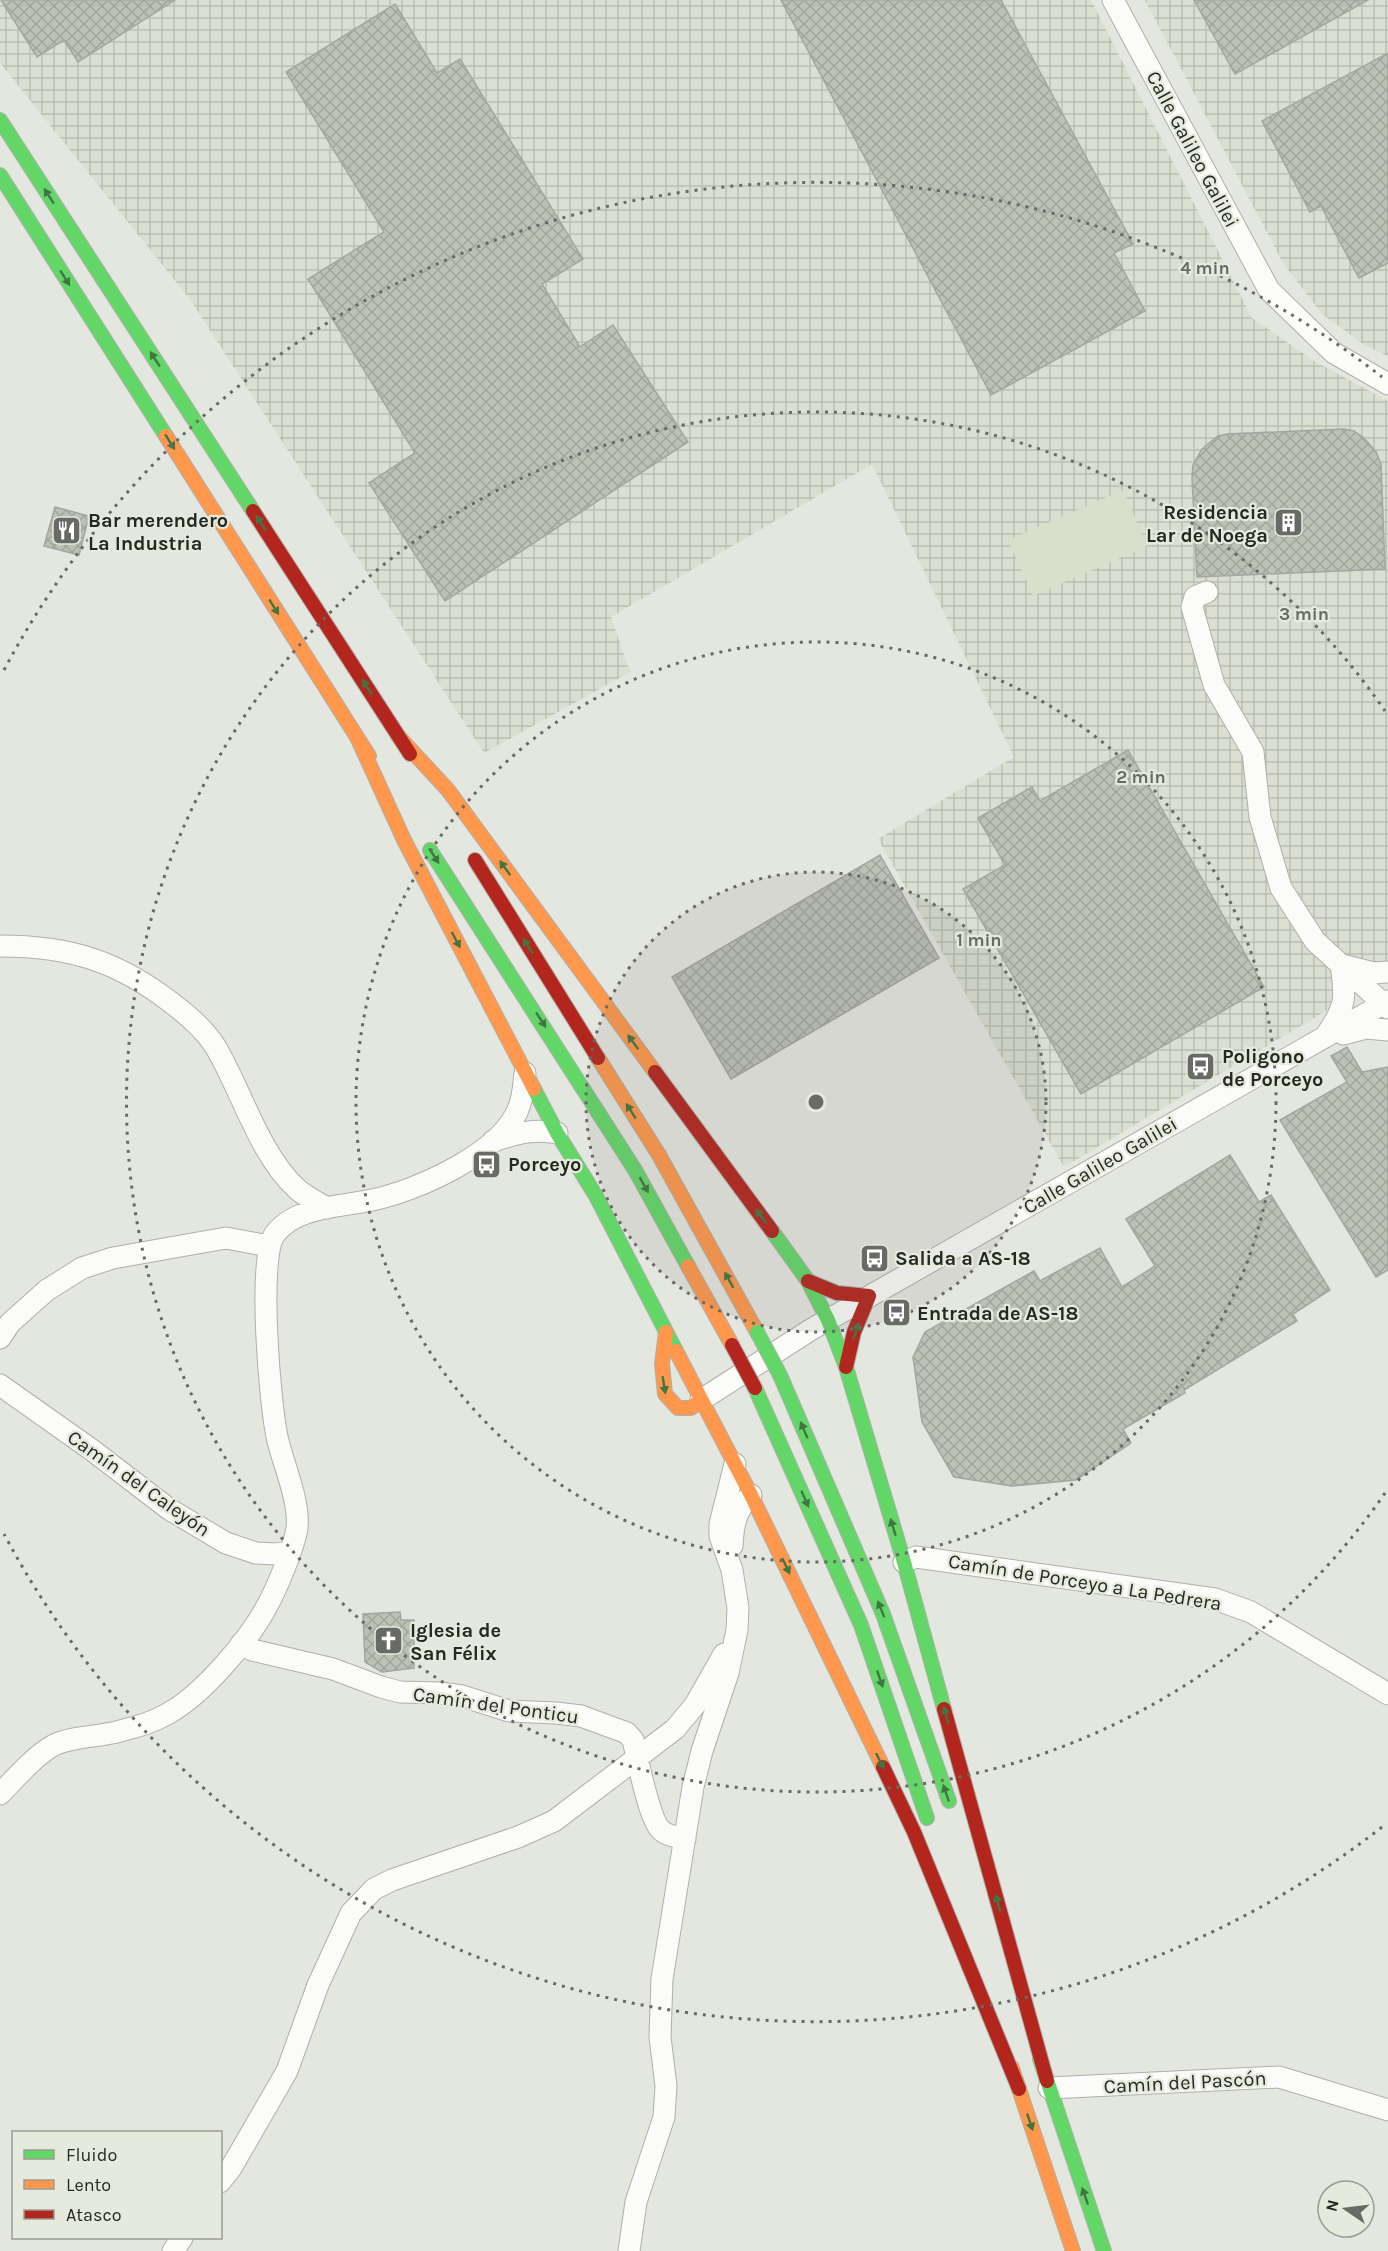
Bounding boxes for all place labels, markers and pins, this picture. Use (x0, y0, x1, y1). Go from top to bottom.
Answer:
place label: Residencia Lar de Noega (1146, 501, 1268, 547)
building icon: Residencia Lar de Noega (1273, 507, 1305, 539)
place label: Bar merendero La Industria (88, 509, 228, 555)
restaurant icon: Bar merendero La Industria (51, 515, 83, 547)
place label: Poligono de Porceyo (1222, 1045, 1323, 1091)
bus stop icon: Poligono de Porceyo (1185, 1051, 1217, 1083)
centre of rings (806, 1092, 826, 1112)
bus stop icon: Porceyo (471, 1148, 503, 1180)
place label: Porceyo (508, 1153, 581, 1176)
bus stop icon: Salida a AS-18 (858, 1242, 890, 1274)
place label: Salida a AS-18 (895, 1247, 1031, 1270)
bus stop icon: Entrada de AS-18 (880, 1297, 912, 1329)
place label: Entrada de AS-18 (917, 1302, 1078, 1325)
place label: Iglesia de San Félix (410, 1619, 501, 1665)
church icon: Iglesia de San Félix (373, 1625, 405, 1657)

